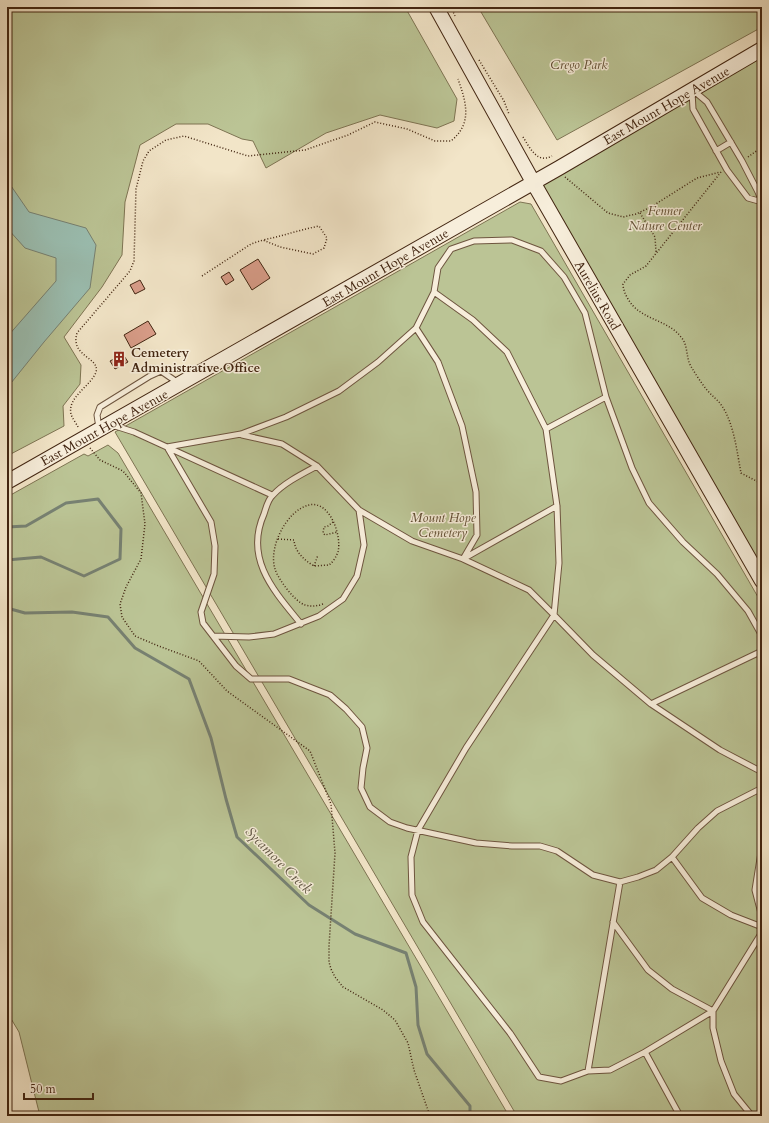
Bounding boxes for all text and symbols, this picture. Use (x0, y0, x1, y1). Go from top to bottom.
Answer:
park label: Crego Park (550, 56, 608, 74)
street label: East Mount Hope Avenue (600, 62, 733, 149)
park label: Fenner Nature Center (628, 202, 702, 235)
street label: East Mount Hope Avenue (319, 224, 452, 311)
street label: Aurelius Road (570, 257, 624, 334)
place label: Cemetery Administrative Office (131, 344, 260, 377)
building icon: Cemetery Administrative Office (110, 350, 128, 368)
street label: East Mount Hope Avenue (37, 385, 172, 470)
park label: Mount Hope Cemetery (410, 509, 477, 542)
water label: Sycamore Creek (241, 823, 316, 898)
scale bar (24, 1075, 93, 1101)
text: 50 m (30, 1081, 57, 1097)

